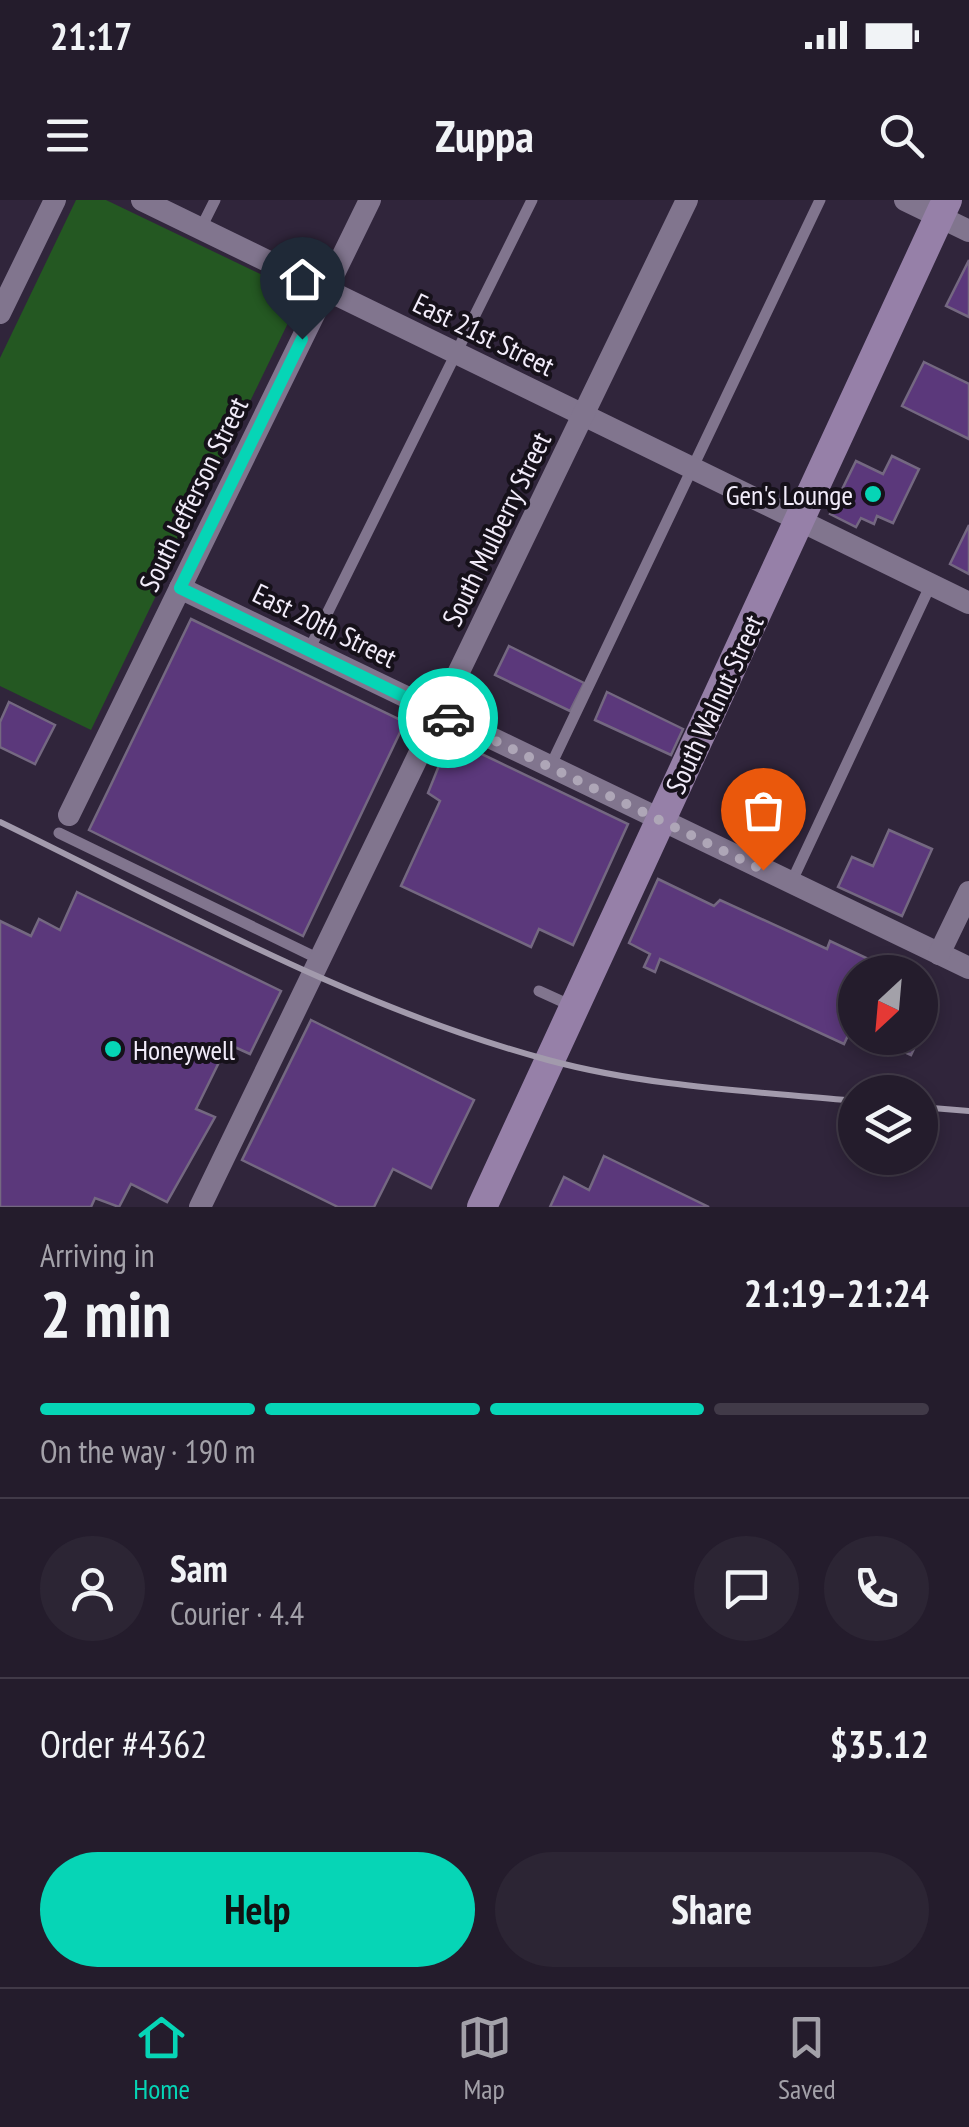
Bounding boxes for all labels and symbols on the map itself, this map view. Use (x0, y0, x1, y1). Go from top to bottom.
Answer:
pin (260, 237, 345, 340)
street label: East 21st Street (407, 284, 561, 384)
street label: South Jefferson Street (130, 391, 256, 597)
street label: South Mulberry Street (433, 426, 559, 632)
place label: Gen's Lounge (726, 476, 853, 513)
marker: Gen's Lounge (862, 483, 884, 505)
street label: East 20th Street (247, 574, 403, 676)
street label: South Walnut Street (656, 608, 772, 799)
courier (398, 668, 498, 768)
pin (721, 768, 806, 871)
north arrow (838, 955, 938, 1055)
place label: Honeywell (133, 1031, 236, 1068)
marker: Honeywell (102, 1038, 124, 1060)

